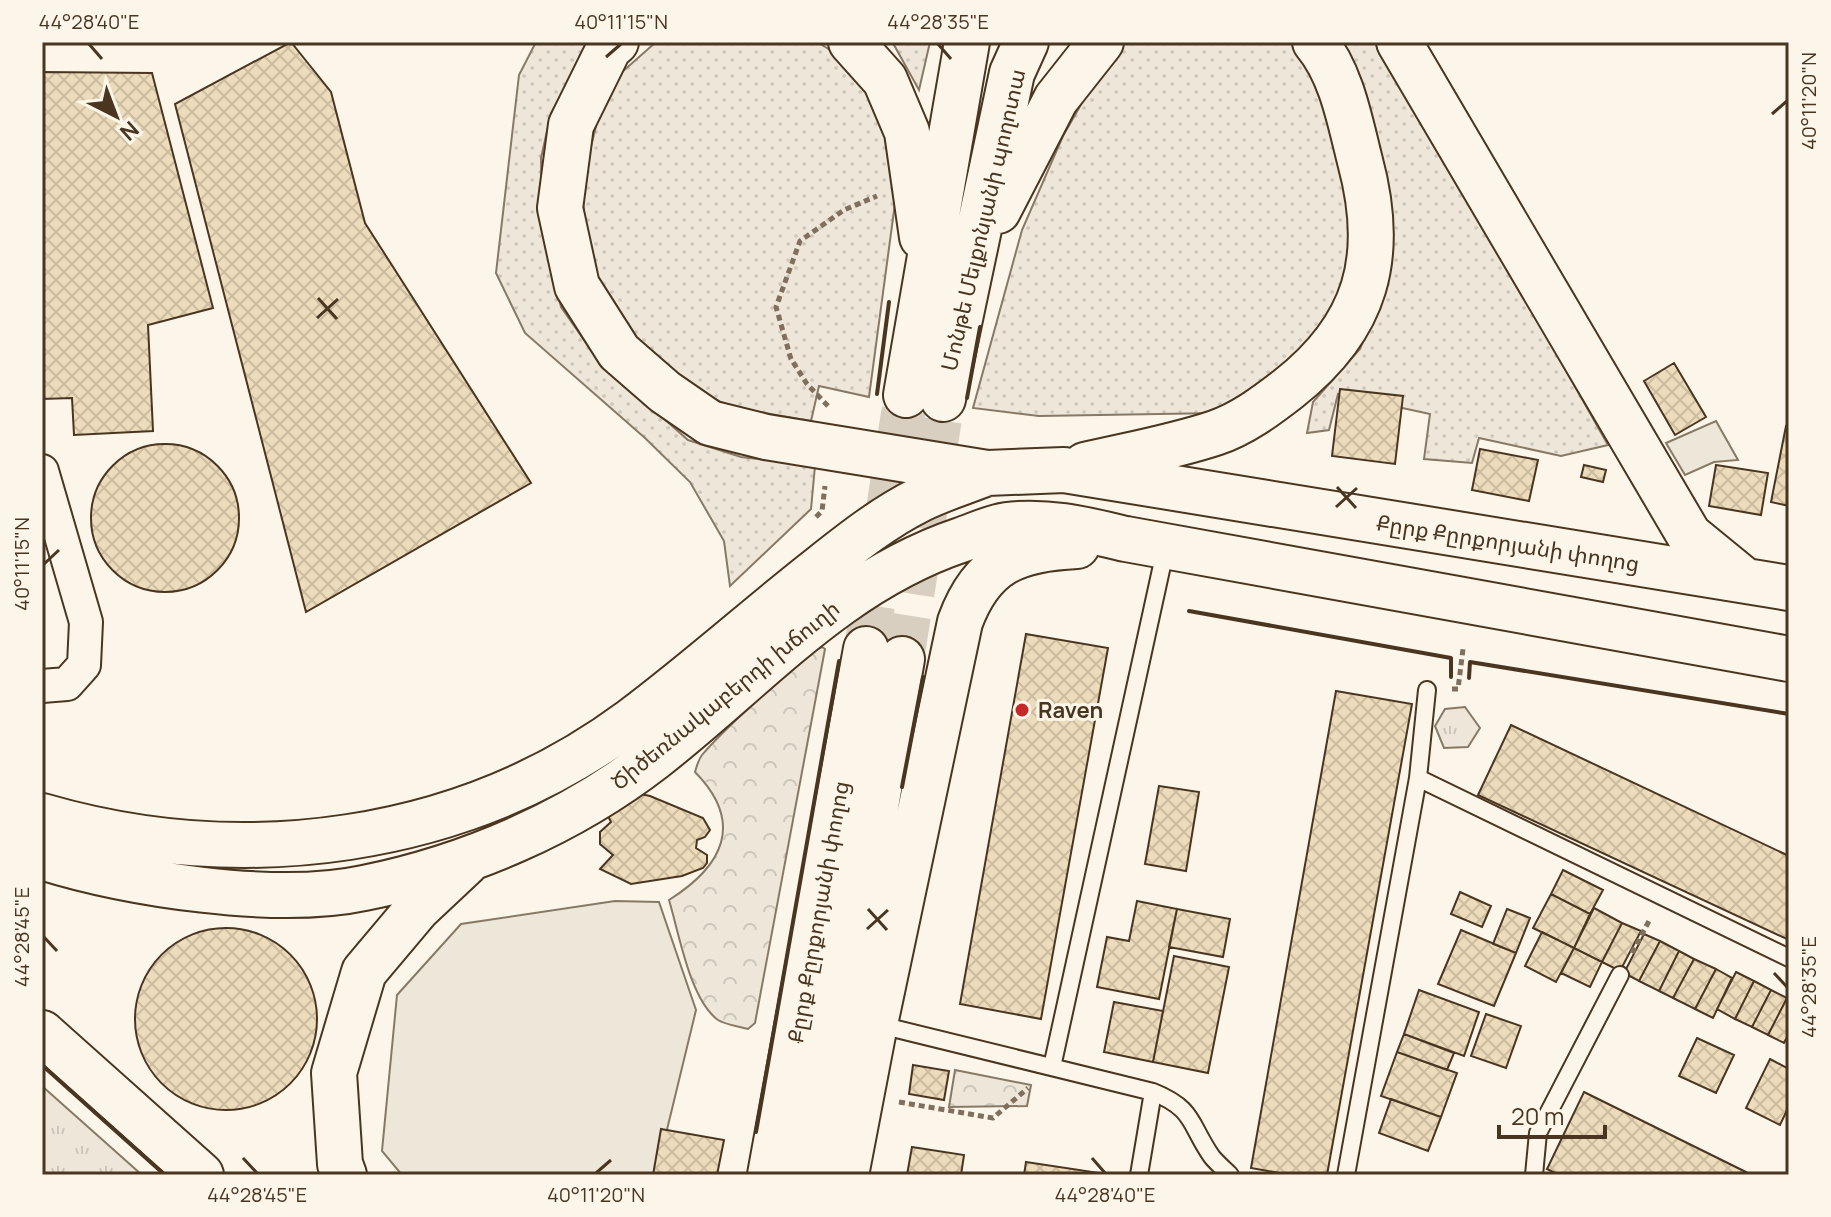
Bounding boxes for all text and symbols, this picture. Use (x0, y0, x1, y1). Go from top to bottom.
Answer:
text: 44°28'40"E (39, 8, 139, 35)
text: 40°11'15"N (574, 8, 668, 35)
text: 44°28'35"E (887, 8, 989, 35)
text: 40°11'20"N (1795, 52, 1822, 150)
street label: Մոնթե Մելքոնյանի պողոտա (934, 66, 1032, 374)
north arrow (76, 76, 156, 156)
text: N (113, 114, 145, 147)
street label: Քըրք Քըրքորյանի փողոց (1374, 507, 1642, 579)
text: 40°11'15"N (8, 517, 35, 611)
street label: Ծիծեռնակաբերդի խճուղի (604, 593, 846, 797)
place label: Raven (1038, 695, 1103, 725)
marker: Raven (1013, 701, 1031, 719)
street label: Քըրք Քըրքորյանի փողոց (780, 778, 856, 1046)
text: 44°28'45"E (8, 887, 35, 987)
text: 44°28'35"E (1795, 936, 1822, 1038)
scale bar (1499, 1089, 1605, 1139)
text: 20 m (1511, 1099, 1564, 1132)
text: 44°28'45"E (207, 1181, 307, 1208)
text: 40°11'20"N (547, 1181, 645, 1208)
text: 44°28'40"E (1055, 1181, 1155, 1208)

